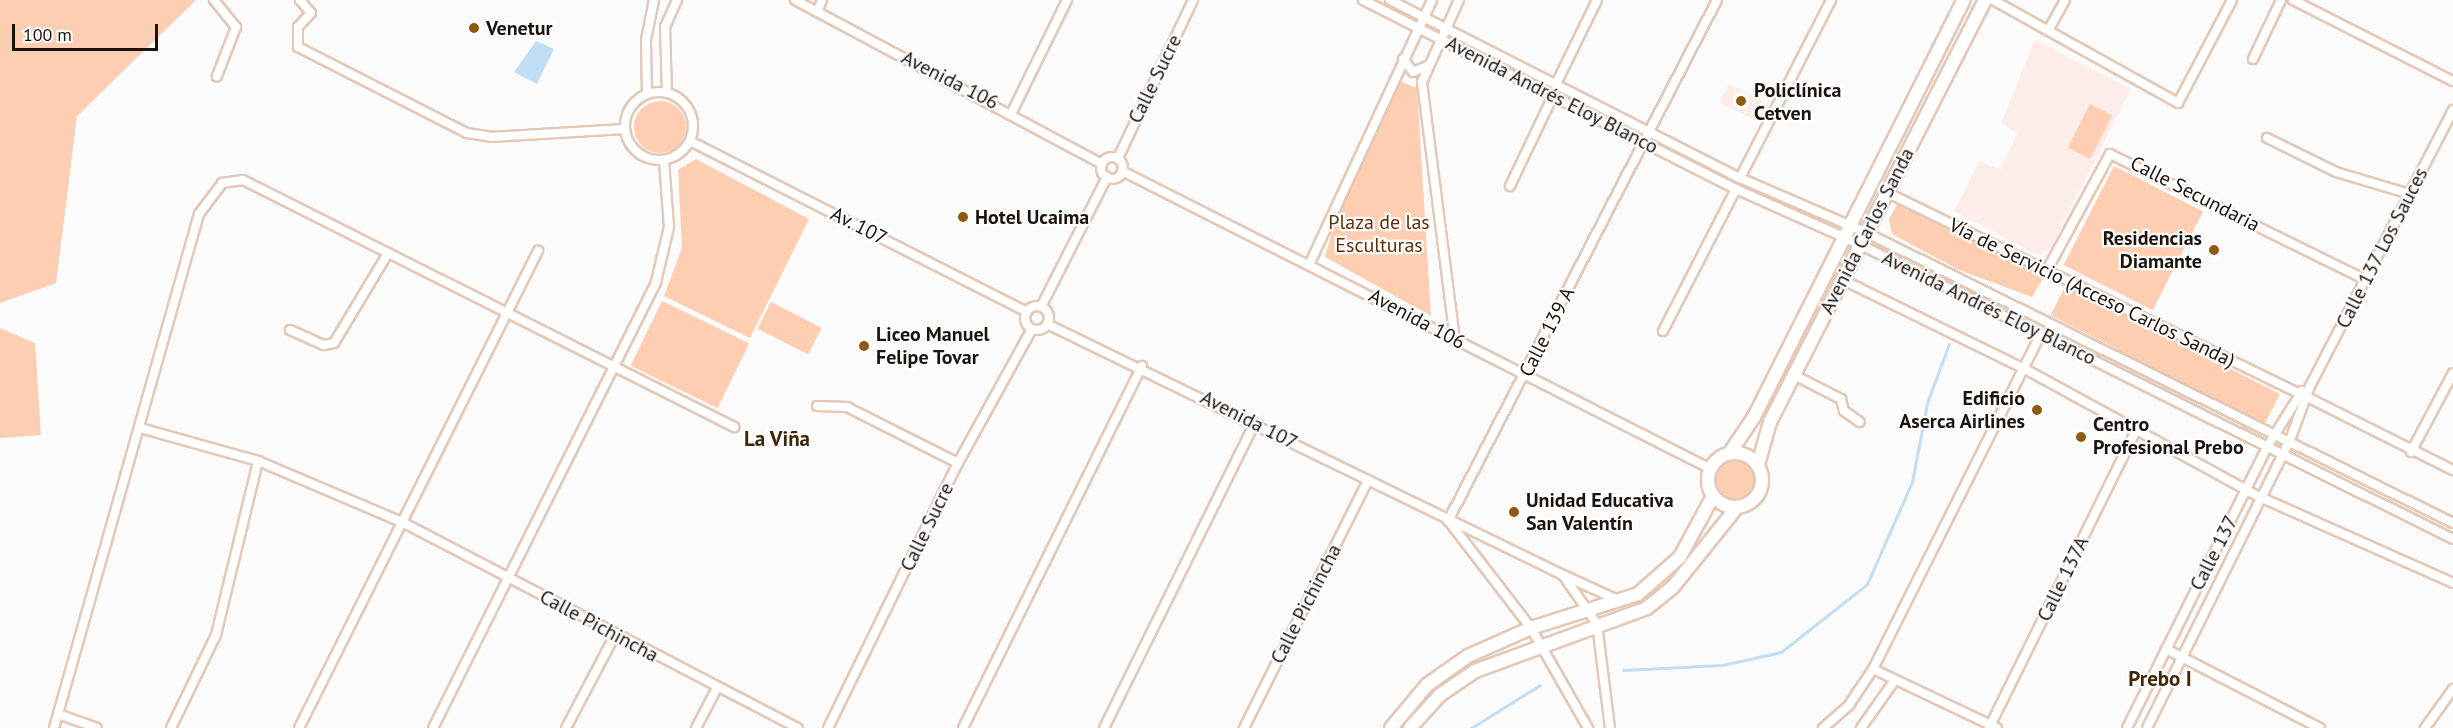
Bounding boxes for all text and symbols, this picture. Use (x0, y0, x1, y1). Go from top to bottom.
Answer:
scale bar (15, 12, 160, 50)
place label: Venetur (486, 16, 553, 40)
marker: Venetur (467, 21, 481, 35)
text: 100 m (23, 23, 72, 46)
street label: Calle Sucre (1123, 31, 1187, 127)
street label: Avenida Andrés Eloy Blanco (1441, 31, 1663, 159)
street label: Avenida 106 (898, 45, 1002, 115)
place label: Policlínica Cetven (1754, 78, 1841, 125)
marker: Policlínica Cetven (1732, 92, 1750, 110)
street label: Avenida Carlos Sanda (1815, 144, 1919, 318)
street label: Calle Secundaria (2126, 151, 2264, 237)
street label: Calle 137 Los Sauces (2331, 163, 2433, 333)
street label: Av. 107 (826, 201, 892, 251)
place label: Hotel Ucaima (975, 205, 1089, 229)
marker: Hotel Ucaima (956, 210, 970, 224)
park label: Plaza de las Esculturas (1328, 211, 1430, 258)
street label: Vía de Servicio (Acceso Carlos Sanda) (1945, 213, 2239, 373)
place label: Residencias Diamante (2103, 226, 2202, 273)
marker: Residencias Diamante (2207, 243, 2221, 257)
street label: Avenida Andrés Eloy Blanco (1878, 245, 2100, 371)
street label: Calle 139 A (1514, 283, 1580, 381)
street label: Avenida 106 (1365, 284, 1469, 354)
place label: Liceo Manuel Felipe Tovar (876, 322, 989, 369)
marker: Liceo Manuel Felipe Tovar (857, 339, 871, 353)
street label: Avenida 107 (1197, 385, 1301, 455)
place label: Edificio Aserca Airlines (1898, 386, 2025, 433)
marker: Edificio Aserca Airlines (2030, 403, 2044, 417)
place label: Centro Profesional Prebo (2093, 413, 2244, 460)
district label: La Viña (744, 426, 810, 452)
marker: Centro Profesional Prebo (2074, 430, 2088, 444)
street label: Calle Sucre (895, 479, 959, 575)
place label: Unidad Educativa San Valentín (1526, 488, 1674, 535)
marker: Unidad Educativa San Valentín (1507, 505, 1521, 519)
street label: Calle 137 (2185, 512, 2243, 594)
street label: Calle 137A (2032, 533, 2094, 625)
street label: Calle Pichincha (1266, 540, 1346, 668)
street label: Calle Pichincha (536, 585, 662, 667)
district label: Prebo I (2128, 666, 2192, 692)

